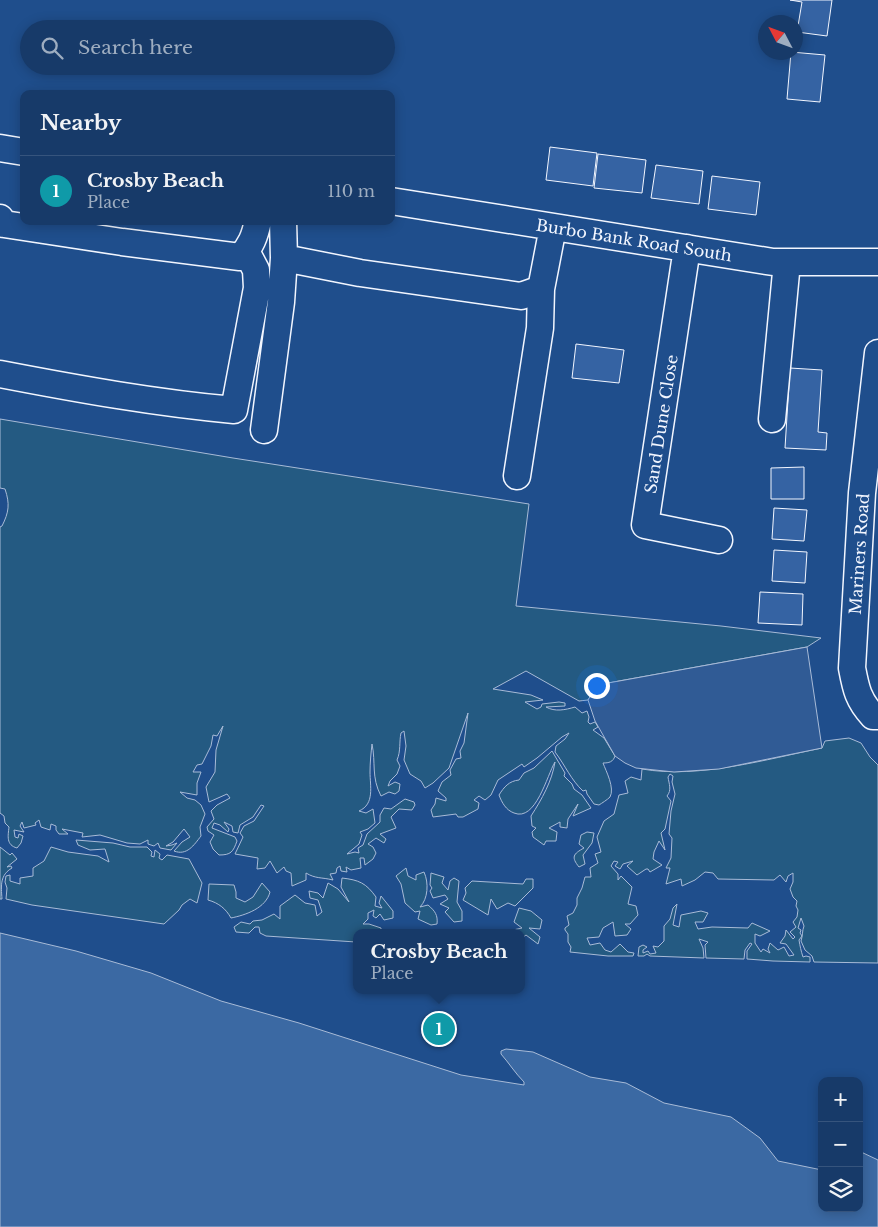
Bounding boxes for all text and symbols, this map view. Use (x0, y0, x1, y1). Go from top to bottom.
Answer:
north arrow (758, 15, 803, 60)
search box (20, 20, 395, 75)
icon: search (38, 34, 66, 62)
text: Search here (78, 36, 193, 59)
text: Nearby (40, 110, 121, 136)
text: Crosby Beach (87, 169, 224, 192)
text: 1 (53, 181, 59, 201)
text: 110 m (328, 181, 375, 201)
text: Place (87, 192, 130, 212)
street label: Burbo Bank Road South (535, 215, 733, 265)
street label: Sand Dune Close (640, 353, 682, 495)
street label: Mariners Road (845, 492, 873, 615)
your location (584, 673, 610, 699)
popup (353, 929, 525, 994)
text: Crosby Beach (371, 940, 508, 963)
text: Place (371, 963, 413, 983)
pin: 1 (423, 1010, 455, 1048)
map controls (818, 1077, 863, 1212)
button: + (818, 1077, 863, 1122)
button: − (818, 1122, 863, 1167)
button: layers (818, 1167, 863, 1212)

